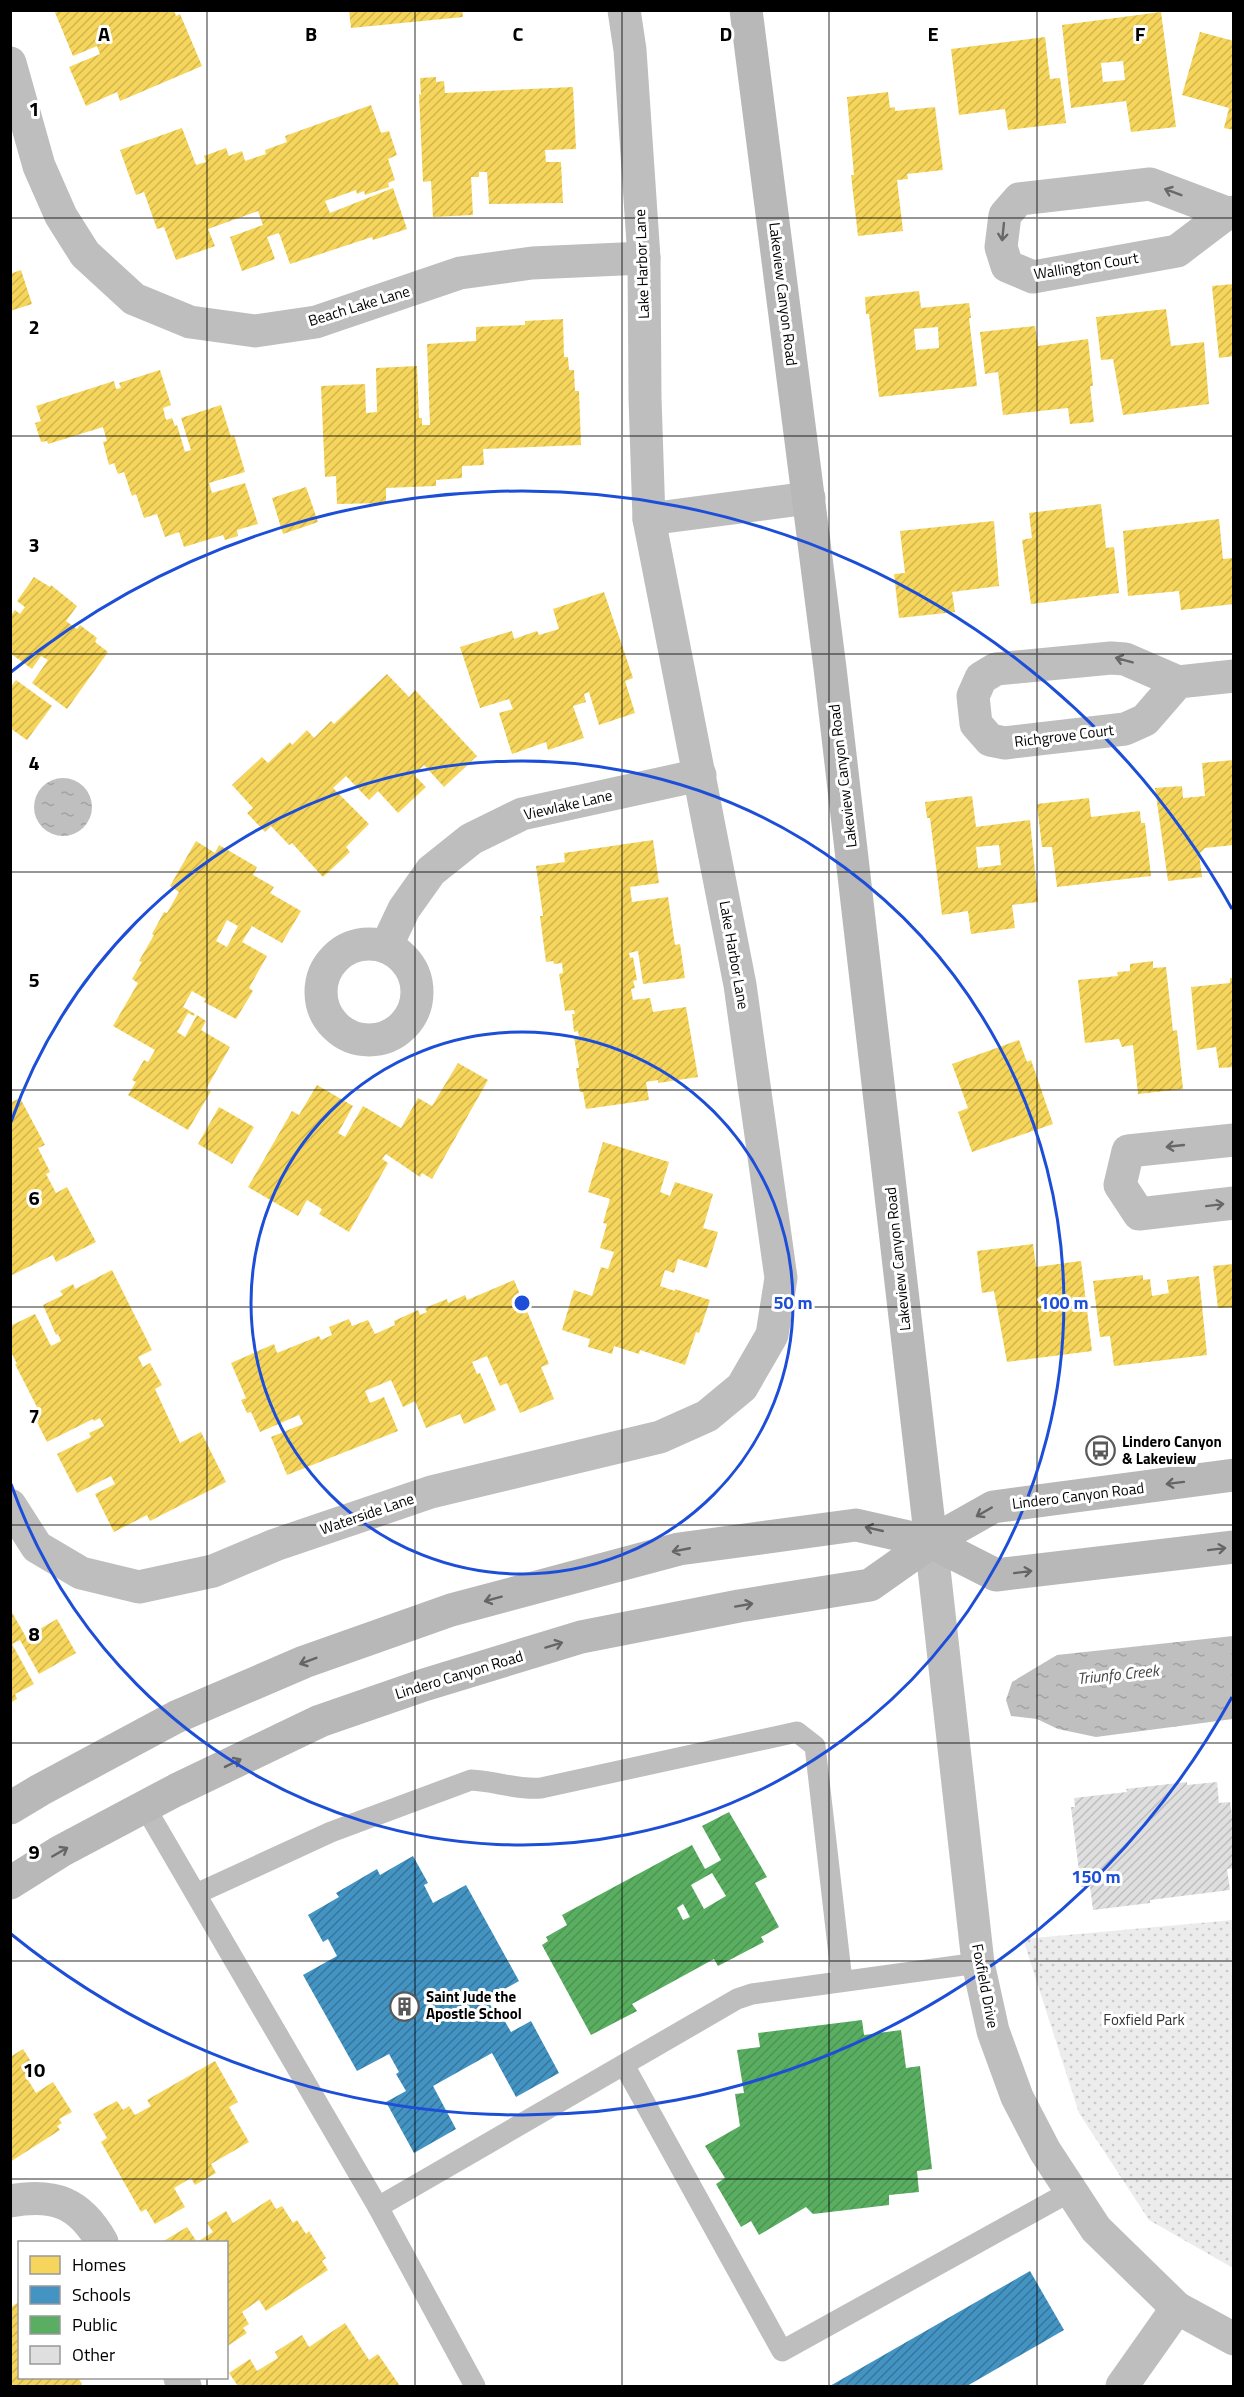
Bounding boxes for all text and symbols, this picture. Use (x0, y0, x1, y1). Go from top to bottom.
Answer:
text: A (98, 18, 110, 49)
text: B (305, 18, 317, 49)
text: C (513, 18, 524, 49)
text: D (720, 18, 732, 49)
text: E (927, 18, 939, 49)
text: F (1135, 18, 1146, 49)
text: 1 (28, 93, 40, 124)
one-way arrow (1164, 186, 1182, 197)
street label: Lake Harbor Lane (628, 209, 655, 319)
street label: Lakeview Canyon Road (763, 221, 804, 367)
one-way arrow (997, 221, 1008, 241)
street label: Wallington Court (1032, 246, 1141, 285)
street label: Beach Lake Lane (305, 279, 412, 332)
text: 2 (28, 311, 40, 342)
text: 3 (28, 529, 40, 560)
one-way arrow (1115, 654, 1134, 666)
street label: Lakeview Canyon Road (822, 703, 863, 849)
street label: Richgrove Court (1013, 718, 1116, 753)
text: 4 (28, 747, 40, 778)
street label: Viewlake Lane (521, 783, 614, 826)
street label: Lake Harbor Lane (714, 899, 755, 1011)
text: 5 (28, 964, 40, 995)
one-way arrow (1166, 1141, 1186, 1152)
text: 6 (28, 1182, 40, 1213)
street label: Lakeview Canyon Road (879, 1186, 916, 1332)
one-way arrow (1205, 1199, 1225, 1210)
text: 50 m (773, 1289, 813, 1316)
text: 100 m (1039, 1289, 1089, 1316)
centre of rings (512, 1293, 532, 1313)
text: 7 (28, 1400, 40, 1431)
place label: Lindero Canyon & Lakeview (1122, 1430, 1222, 1470)
bus stop icon: Lindero Canyon & Lakeview (1085, 1435, 1117, 1467)
street label: Lindero Canyon Road (1011, 1476, 1145, 1515)
one-way arrow (1166, 1478, 1186, 1489)
street label: Waterside Lane (317, 1487, 417, 1540)
one-way arrow (975, 1507, 992, 1519)
one-way arrow (865, 1522, 884, 1534)
one-way arrow (1207, 1543, 1227, 1554)
one-way arrow (672, 1545, 692, 1556)
one-way arrow (1013, 1566, 1033, 1577)
one-way arrow (484, 1593, 503, 1605)
one-way arrow (734, 1599, 754, 1610)
text: 8 (28, 1618, 40, 1649)
one-way arrow (544, 1639, 563, 1650)
street label: Lindero Canyon Road (392, 1644, 526, 1705)
one-way arrow (299, 1656, 318, 1667)
water label: Triunfo Creek (1076, 1658, 1162, 1690)
one-way arrow (224, 1756, 242, 1768)
text: 9 (28, 1836, 40, 1867)
one-way arrow (51, 1846, 68, 1858)
text: 150 m (1071, 1863, 1121, 1890)
street label: Foxfield Drive (966, 1942, 1005, 2030)
place label: Saint Jude the Apostle School (426, 1985, 522, 2025)
building icon: Saint Jude the Apostle School (389, 1990, 421, 2022)
park label: Foxfield Park (1103, 2008, 1185, 2031)
text: 10 (23, 2054, 45, 2085)
legend (18, 2241, 228, 2379)
text: Homes (72, 2251, 126, 2278)
text: Schools (72, 2281, 131, 2308)
text: Public (72, 2311, 118, 2338)
text: Other (72, 2341, 115, 2368)

